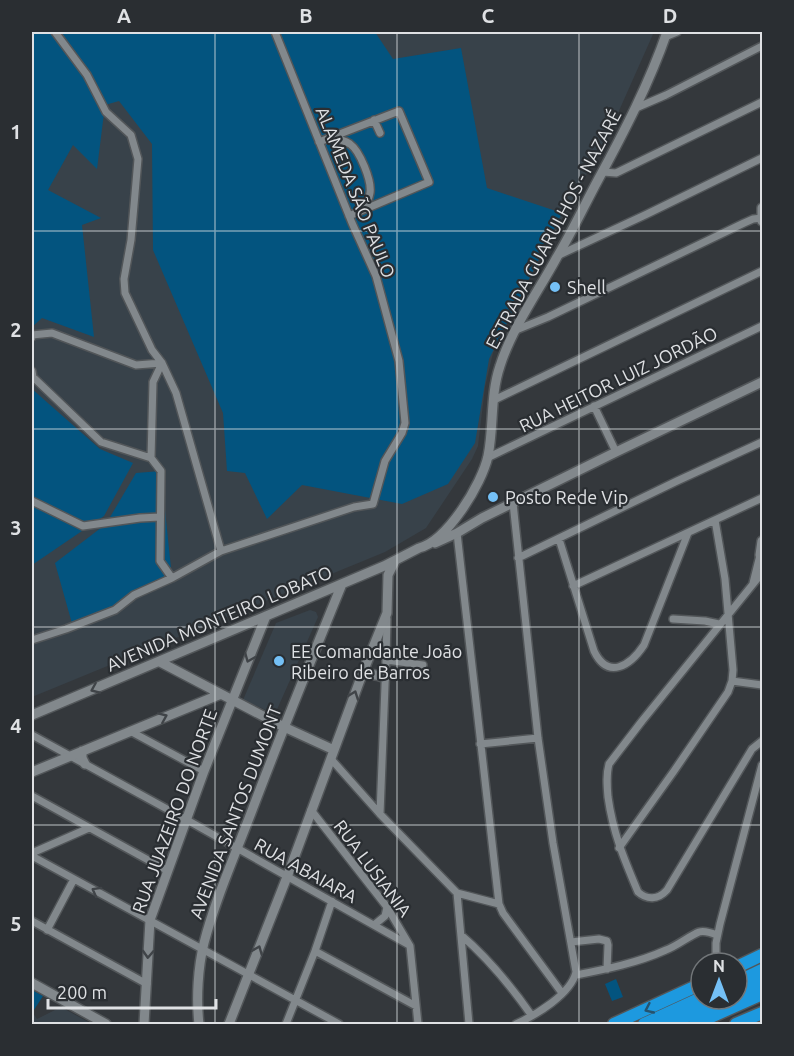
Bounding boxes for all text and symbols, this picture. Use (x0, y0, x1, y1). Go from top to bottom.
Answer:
text: A (117, 4, 131, 27)
text: B (299, 4, 313, 27)
text: C (482, 4, 495, 27)
text: D (663, 4, 677, 27)
street label: ALAMEDA SÃO PAULO (313, 103, 400, 280)
street label: ESTRADA GUARULHOS - NAZARÉ (480, 106, 625, 352)
text: 1 (10, 120, 22, 143)
place label: Shell (567, 277, 606, 297)
marker: Shell (548, 280, 562, 294)
text: 2 (10, 318, 22, 341)
street label: RUA HEITOR LUIZ JORDÃO (515, 321, 720, 436)
place label: Posto Rede Vip (505, 487, 628, 507)
marker: Posto Rede Vip (486, 490, 500, 504)
text: 3 (10, 516, 22, 539)
street label: AVENIDA MONTEIRO LOBATO (103, 561, 335, 675)
place label: EE Comandante João Ribeiro de Barros (291, 641, 462, 682)
one-way arrow (244, 652, 256, 663)
marker: EE Comandante João Ribeiro de Barros (272, 654, 286, 668)
one-way arrow (90, 682, 101, 694)
one-way arrow (347, 690, 360, 701)
street label: AVENIDA SANTOS DUMONT (185, 703, 285, 921)
street label: RUA JUAZEIRO DO NORTE (128, 706, 220, 916)
one-way arrow (157, 712, 168, 724)
text: 4 (10, 714, 22, 737)
street label: RUA LUSIANIA (330, 816, 416, 920)
street label: RUA ABAIARA (251, 834, 361, 906)
one-way arrow (92, 887, 102, 898)
text: 5 (10, 912, 22, 935)
one-way arrow (250, 945, 263, 956)
one-way arrow (142, 949, 155, 958)
north arrow (689, 951, 749, 1011)
text: N (713, 957, 725, 975)
scale bar (48, 972, 216, 1010)
text: 200 m (57, 982, 107, 1002)
one-way arrow (645, 1001, 656, 1013)

